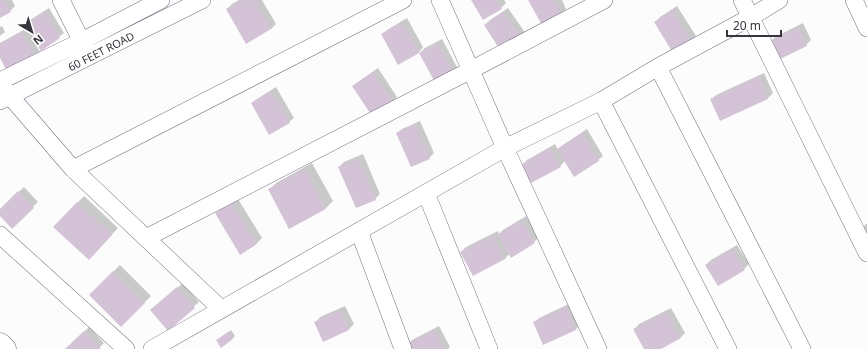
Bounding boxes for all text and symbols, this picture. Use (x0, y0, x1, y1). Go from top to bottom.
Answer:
north arrow (12, 12, 52, 52)
scale bar (727, 12, 781, 38)
text: 20 m (733, 17, 761, 34)
street label: 60 FEET ROAD (65, 28, 137, 74)
text: N (30, 32, 47, 49)

